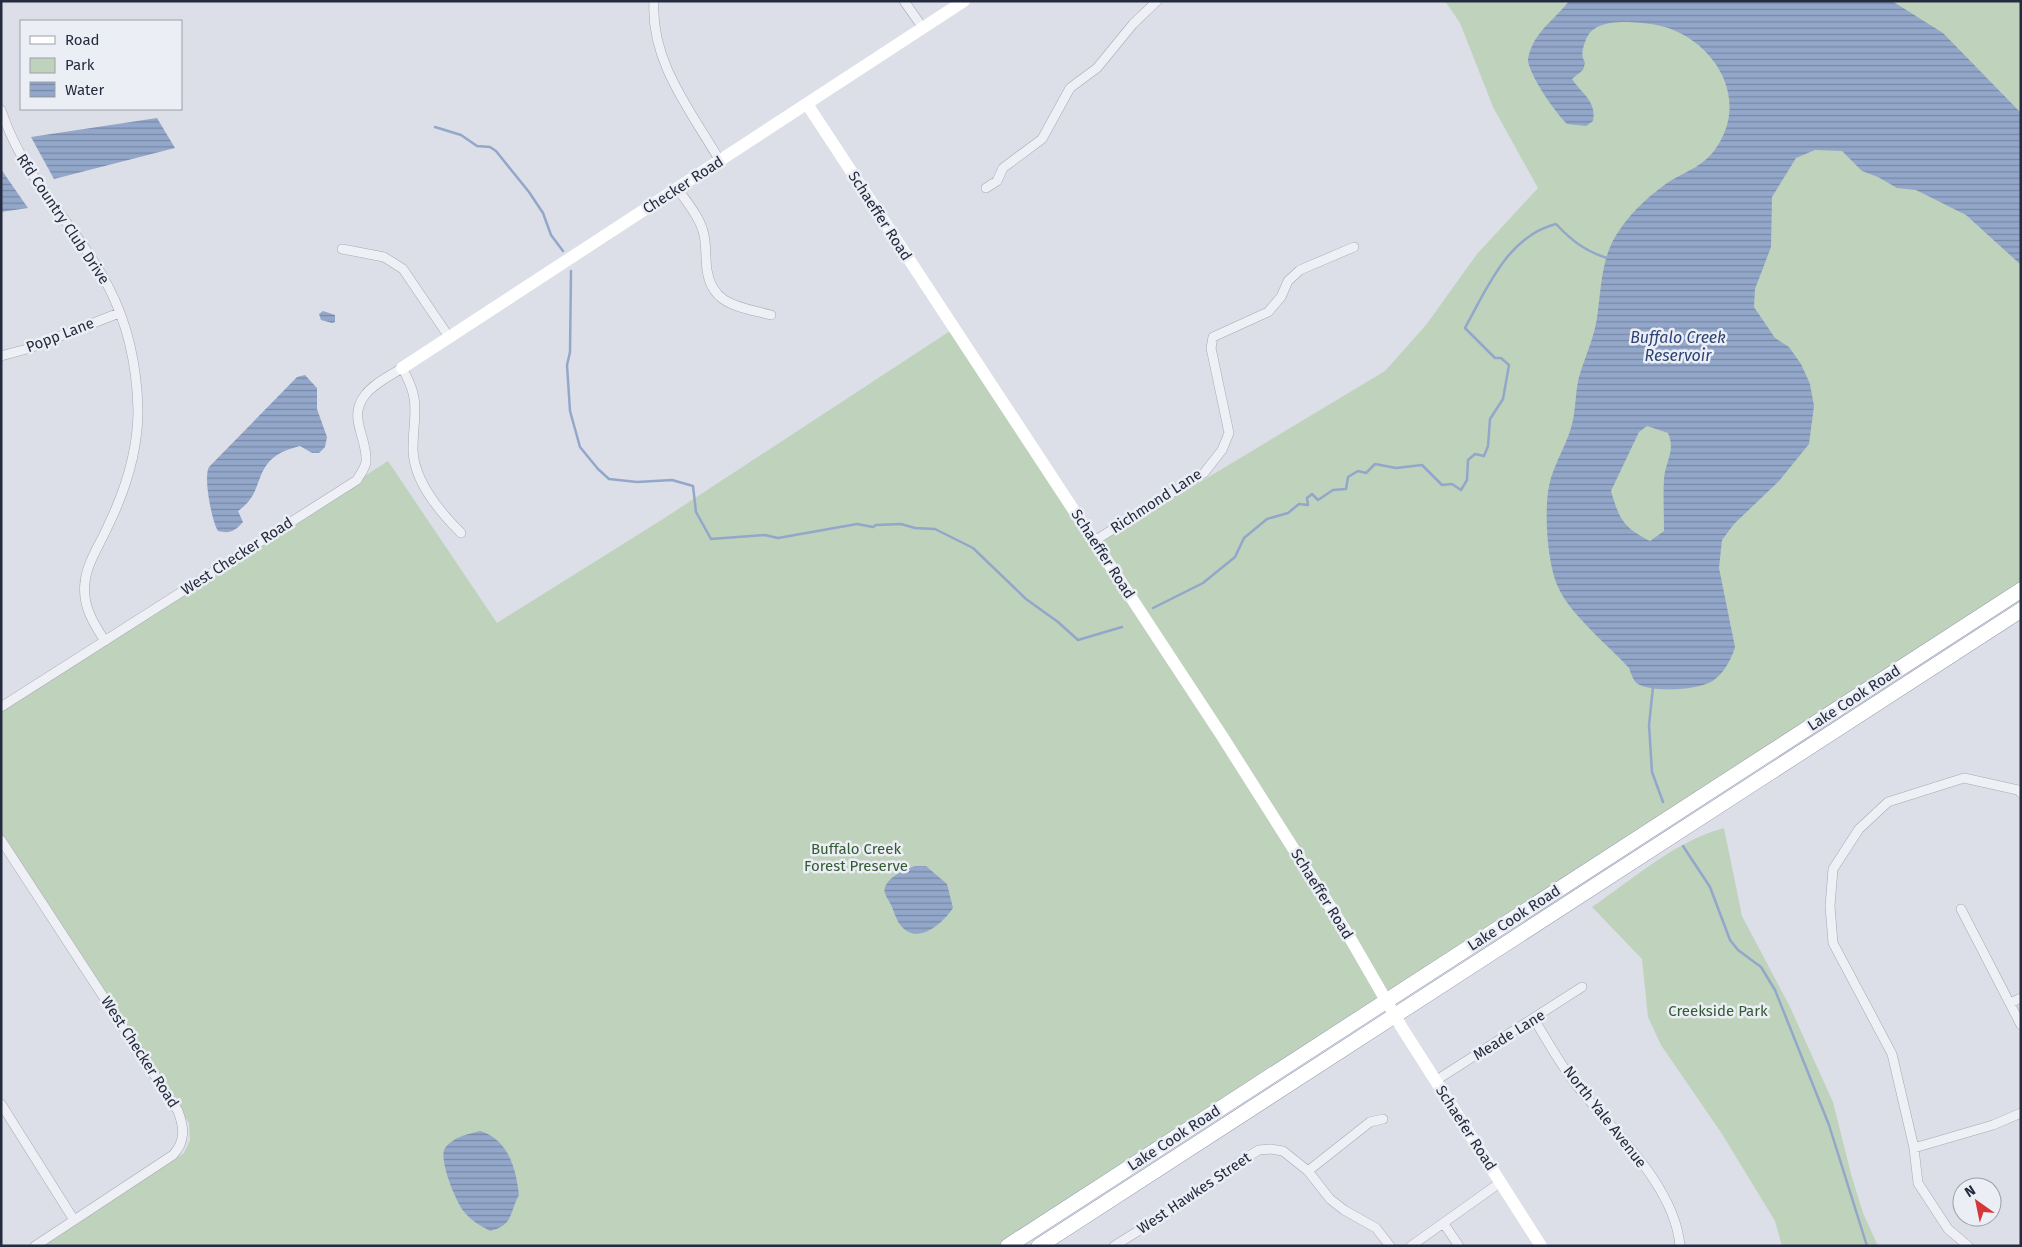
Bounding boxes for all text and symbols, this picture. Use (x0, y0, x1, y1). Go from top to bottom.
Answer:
legend (20, 20, 182, 110)
text: Road (65, 31, 100, 49)
text: Park (65, 56, 95, 74)
text: Water (65, 81, 104, 99)
street label: Rfd Country Club Drive (13, 150, 113, 288)
street label: Checker Road (639, 152, 727, 218)
street label: Schaeffer Road (844, 168, 916, 264)
street label: Popp Lane (24, 314, 96, 356)
water label: Buffalo Creek Reservoir (1630, 328, 1726, 365)
street label: Richmond Lane (1107, 465, 1205, 537)
street label: Schaeffer Road (1067, 506, 1139, 602)
street label: West Checker Road (178, 513, 296, 599)
street label: Lake Cook Road (1804, 661, 1904, 735)
park label: Buffalo Creek Forest Preserve (804, 840, 908, 875)
street label: Schaeffer Road (1287, 846, 1357, 942)
street label: Lake Cook Road (1464, 881, 1564, 955)
street label: West Checker Road (97, 993, 183, 1111)
park label: Creekside Park (1668, 1002, 1768, 1020)
street label: Meade Lane (1470, 1006, 1548, 1064)
street label: North Yale Avenue (1560, 1062, 1650, 1172)
street label: Schaefer Road (1432, 1082, 1500, 1174)
street label: Lake Cook Road (1124, 1101, 1224, 1175)
street label: West Hawkes Street (1134, 1148, 1255, 1238)
north arrow (1952, 1177, 2002, 1227)
text: N (1962, 1182, 1979, 1201)

